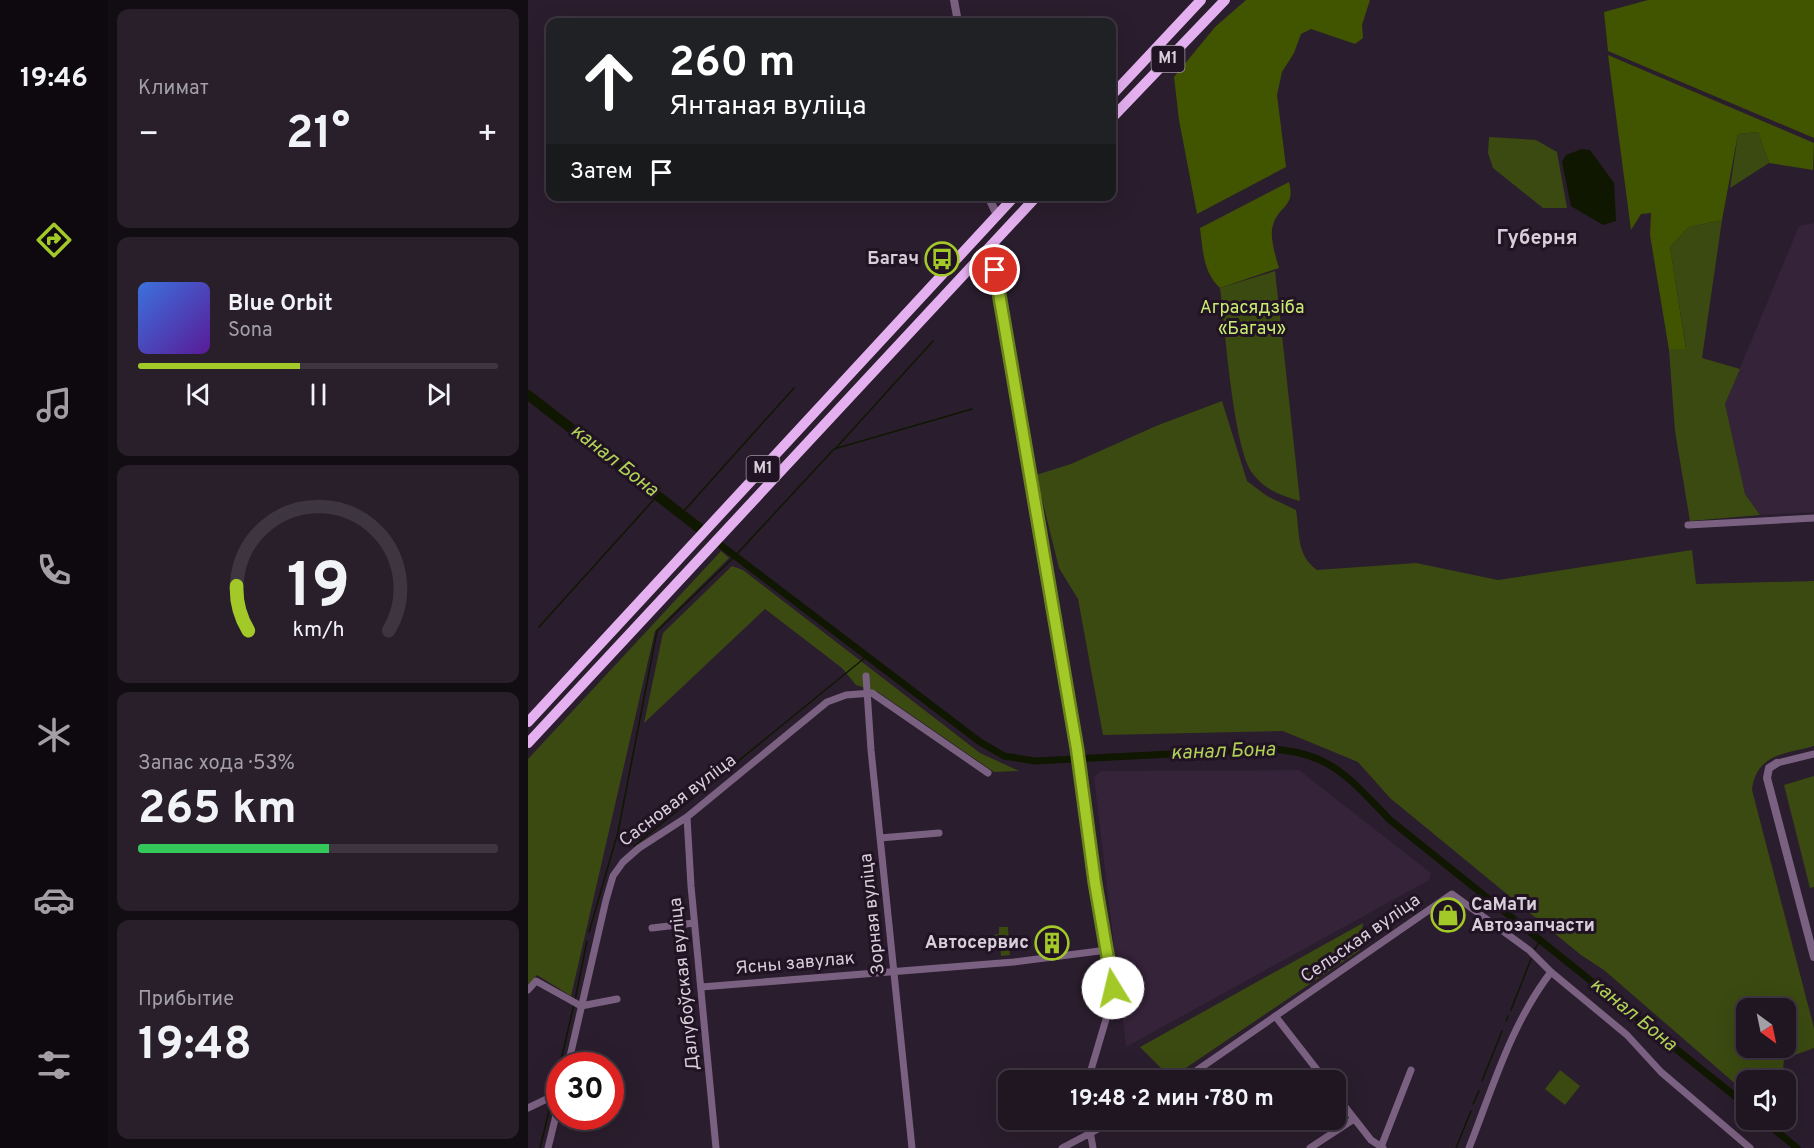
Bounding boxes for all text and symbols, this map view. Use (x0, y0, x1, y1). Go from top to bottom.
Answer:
text: 260 m (669, 38, 795, 91)
icon: ahead (570, 42, 648, 120)
road number: М1 (1152, 46, 1184, 72)
text: 19:46 (20, 62, 88, 96)
text: Климат (138, 76, 209, 102)
text: Янтаная вуліца (669, 90, 867, 124)
text: 21° (286, 107, 350, 164)
text: − (138, 115, 159, 157)
text: + (477, 115, 498, 157)
icon: arrive (645, 156, 678, 189)
text: Затем (570, 159, 633, 186)
icon: directions (33, 219, 75, 261)
district label: Губерня (1496, 226, 1578, 252)
bus stop icon: Багач (924, 241, 960, 277)
pin (969, 244, 1020, 295)
place label: Багач (867, 248, 919, 271)
icon: arrive (978, 253, 1011, 286)
text: Blue Orbit (228, 291, 333, 318)
park label: Аграсядзіба «Багач» (1200, 297, 1304, 341)
text: Sona (228, 318, 273, 344)
icon: previous (182, 378, 215, 411)
icon: pause (302, 378, 335, 411)
icon: next (422, 378, 455, 411)
icon: music (33, 384, 75, 426)
water label: канал Бона (565, 419, 664, 504)
road number: М1 (746, 456, 780, 482)
icon: phone (33, 549, 75, 591)
text: 19 (286, 550, 350, 629)
text: km/h (292, 617, 344, 644)
icon: climate (33, 714, 75, 756)
water label: канал Бона (1170, 737, 1276, 767)
street label: Сасновая вуліца (615, 749, 741, 853)
text: Запас хода · 53% (138, 751, 295, 777)
text: 265 km (138, 782, 297, 839)
street label: Зорная вуліца (855, 852, 891, 976)
icon: car (33, 879, 75, 921)
street label: Сельская вуліца (1297, 889, 1425, 989)
place label: СаМаТи Автоэапчасти (1471, 894, 1595, 938)
street label: Далубоўская вуліца (664, 896, 706, 1072)
shop icon: СаМаТи Автоэапчасти (1430, 897, 1466, 933)
building icon: Автосервис (1034, 925, 1070, 961)
place label: Автосервис (925, 932, 1029, 955)
street label: Ясны завулак (734, 947, 856, 981)
position arrow (1081, 956, 1145, 1020)
water label: канал Бона (1584, 972, 1682, 1058)
text: Прибытие (138, 987, 234, 1013)
north arrow (1736, 998, 1796, 1058)
map controls (1736, 998, 1796, 1130)
text: 19:48 (138, 1018, 252, 1075)
icon: filters (33, 1044, 75, 1086)
speed limit sign: 30 (546, 1052, 624, 1130)
button: sound (1736, 1070, 1796, 1130)
text: 19:48 · 2 мин · 780 m (1070, 1086, 1274, 1113)

